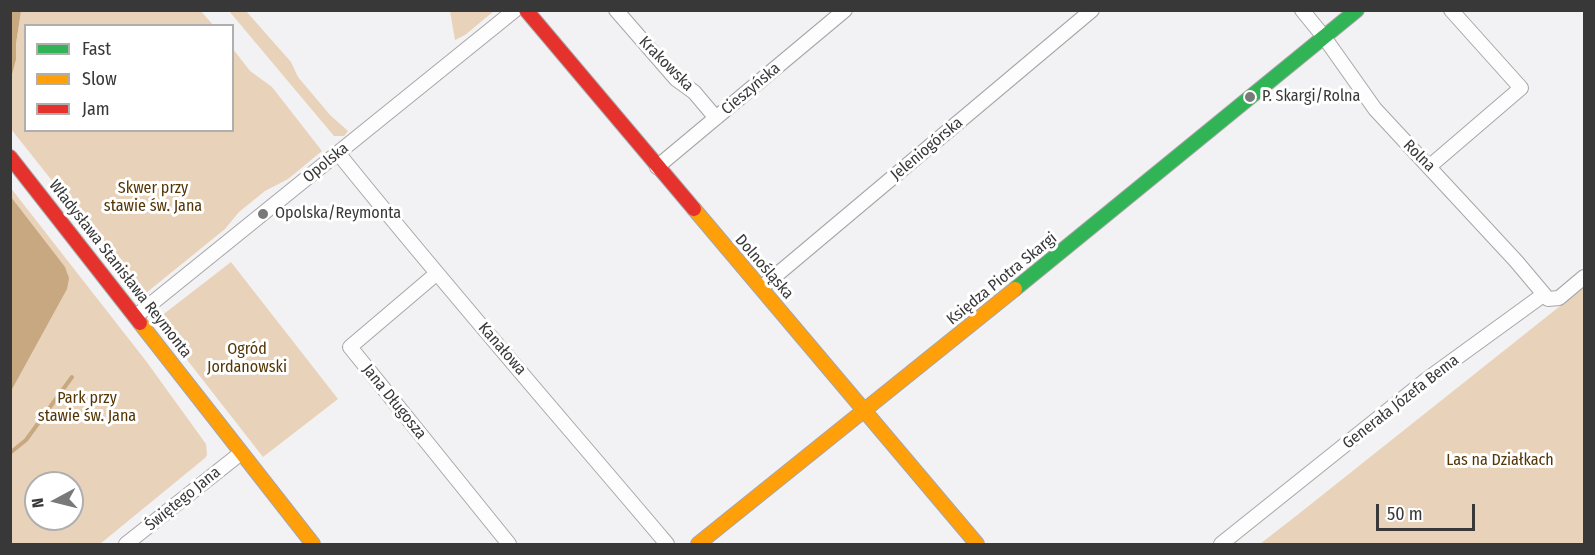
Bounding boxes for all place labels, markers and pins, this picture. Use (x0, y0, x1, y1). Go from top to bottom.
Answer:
place label: P. Skargi/Rolna (1262, 87, 1360, 107)
marker: P. Skargi/Rolna (1243, 90, 1257, 104)
place label: Opolska/Reymonta (275, 204, 401, 224)
marker: Opolska/Reymonta (256, 207, 270, 221)

